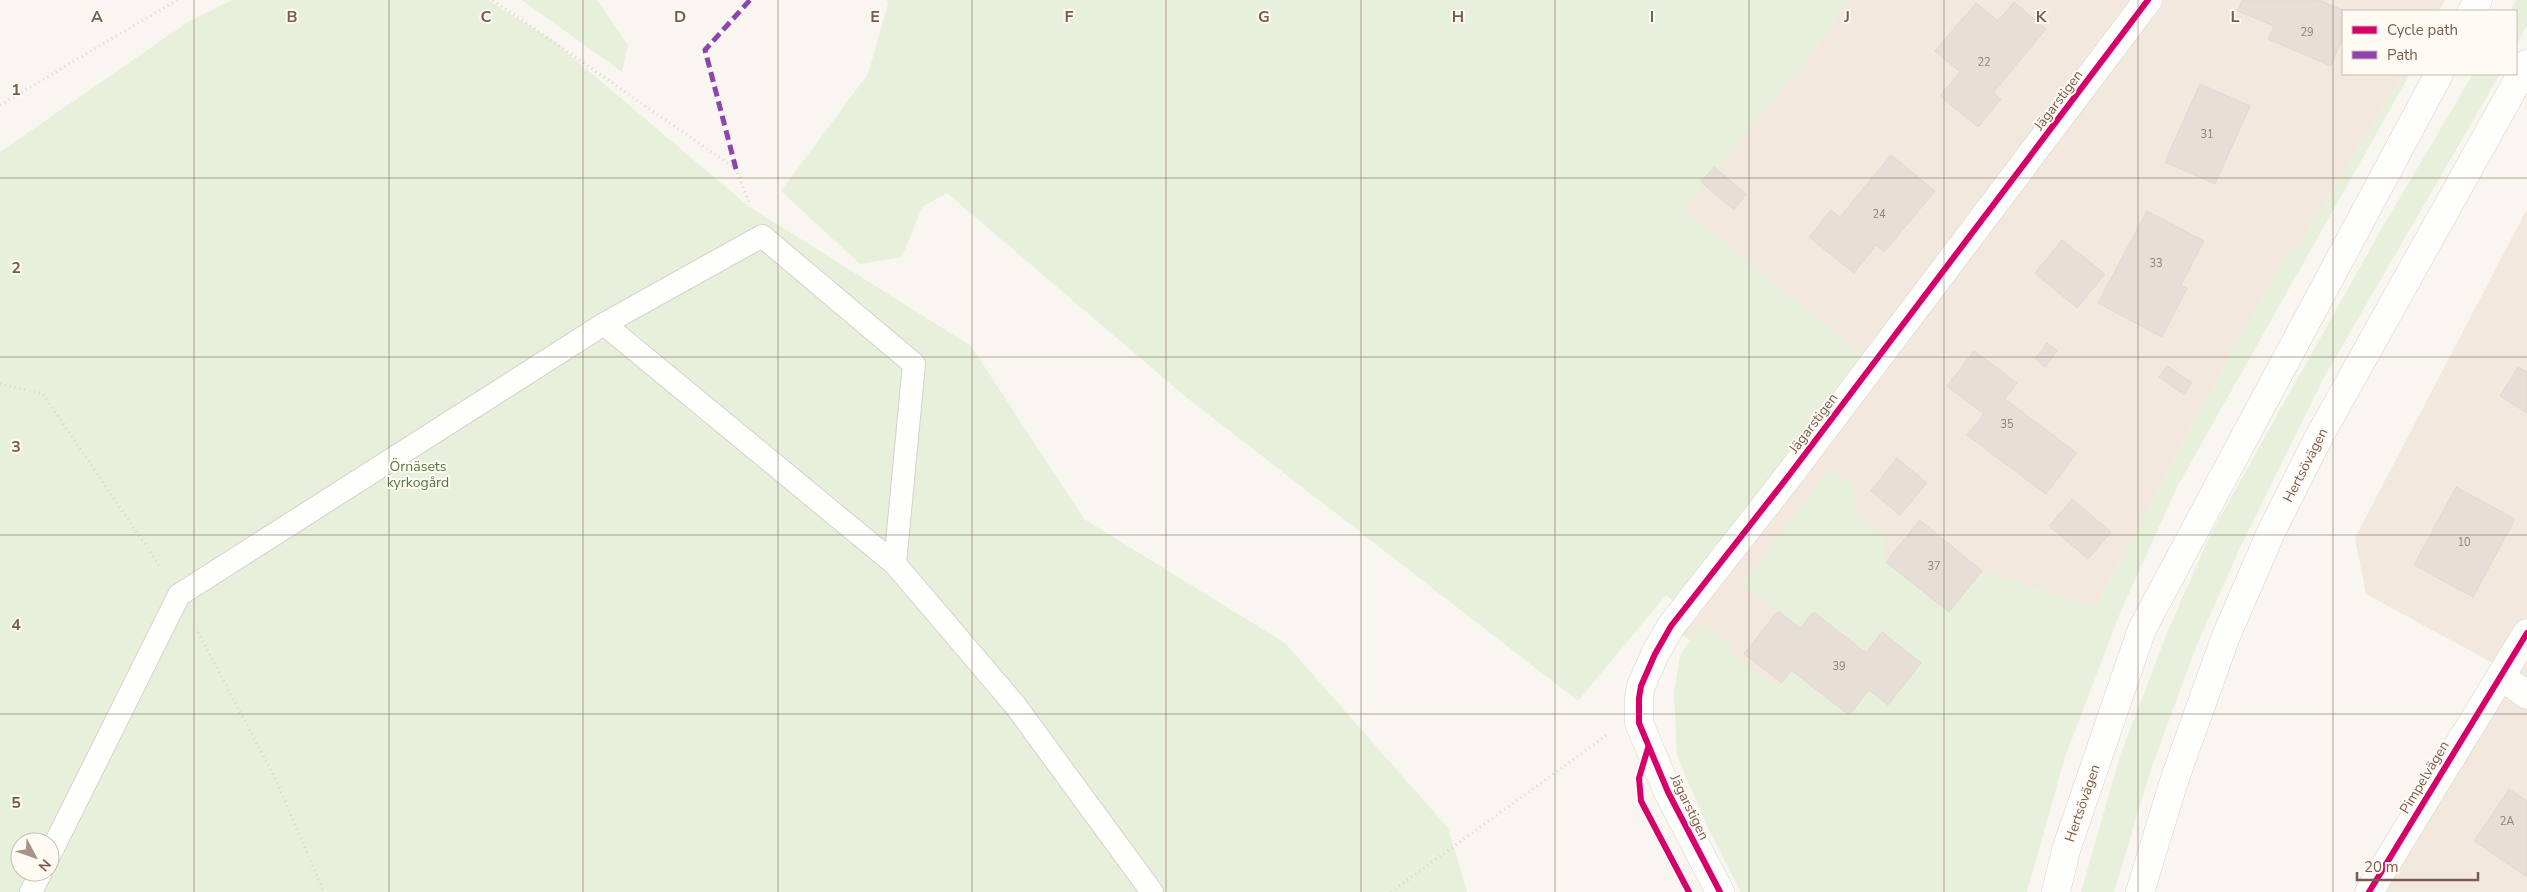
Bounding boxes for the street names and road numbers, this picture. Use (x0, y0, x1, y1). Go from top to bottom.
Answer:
street label: Jägarstigen (2029, 66, 2087, 135)
street label: Jägarstigen (1784, 389, 1842, 458)
street label: Hertsövägen (2279, 425, 2332, 506)
street label: Pimpelvägen (2395, 737, 2454, 817)
street label: Hertsövägen (2060, 762, 2105, 845)
street label: Jägarstigen (1665, 770, 1714, 843)

